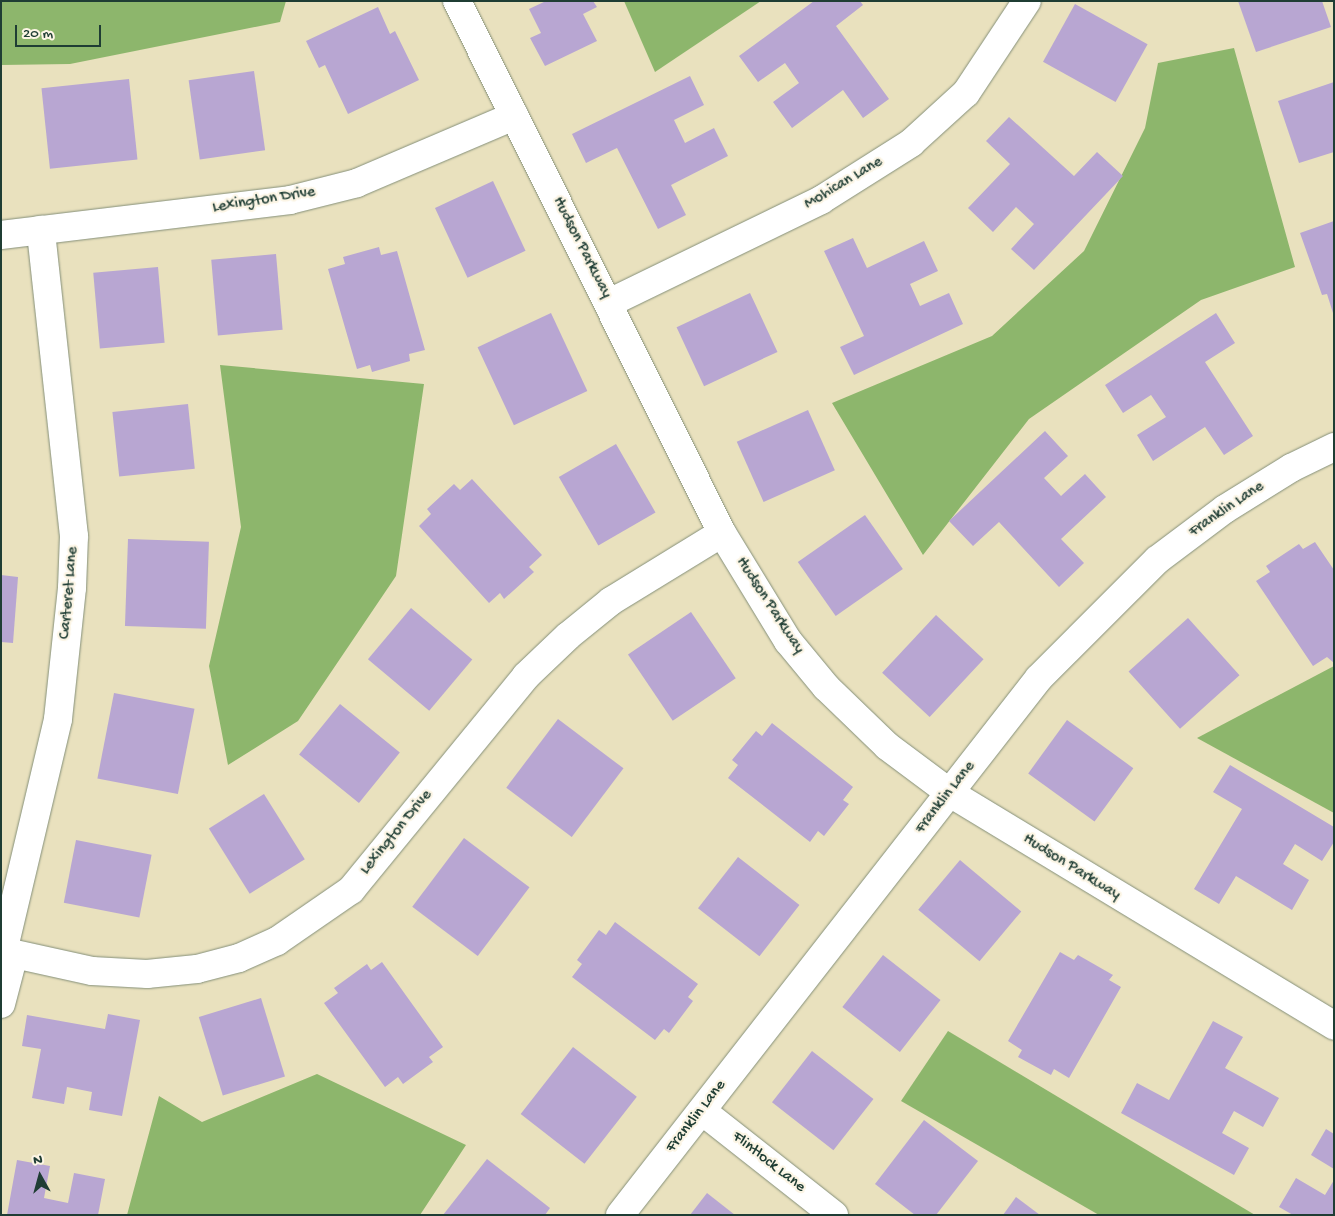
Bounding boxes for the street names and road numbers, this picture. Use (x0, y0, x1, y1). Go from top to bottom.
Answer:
street label: Mohican Lane (801, 153, 887, 215)
street label: Lexington Drive (211, 183, 317, 219)
street label: Hudson Parkway (547, 194, 615, 302)
street label: Franklin Lane (1186, 478, 1268, 542)
street label: Carteret Lane (56, 546, 84, 640)
street label: Hudson Parkway (731, 554, 807, 658)
street label: Franklin Lane (912, 758, 980, 838)
street label: Lexington Drive (357, 787, 437, 879)
street label: Hudson Parkway (1019, 830, 1123, 906)
street label: Franklin Lane (663, 1077, 731, 1157)
street label: Flintlock Lane (727, 1128, 809, 1198)

